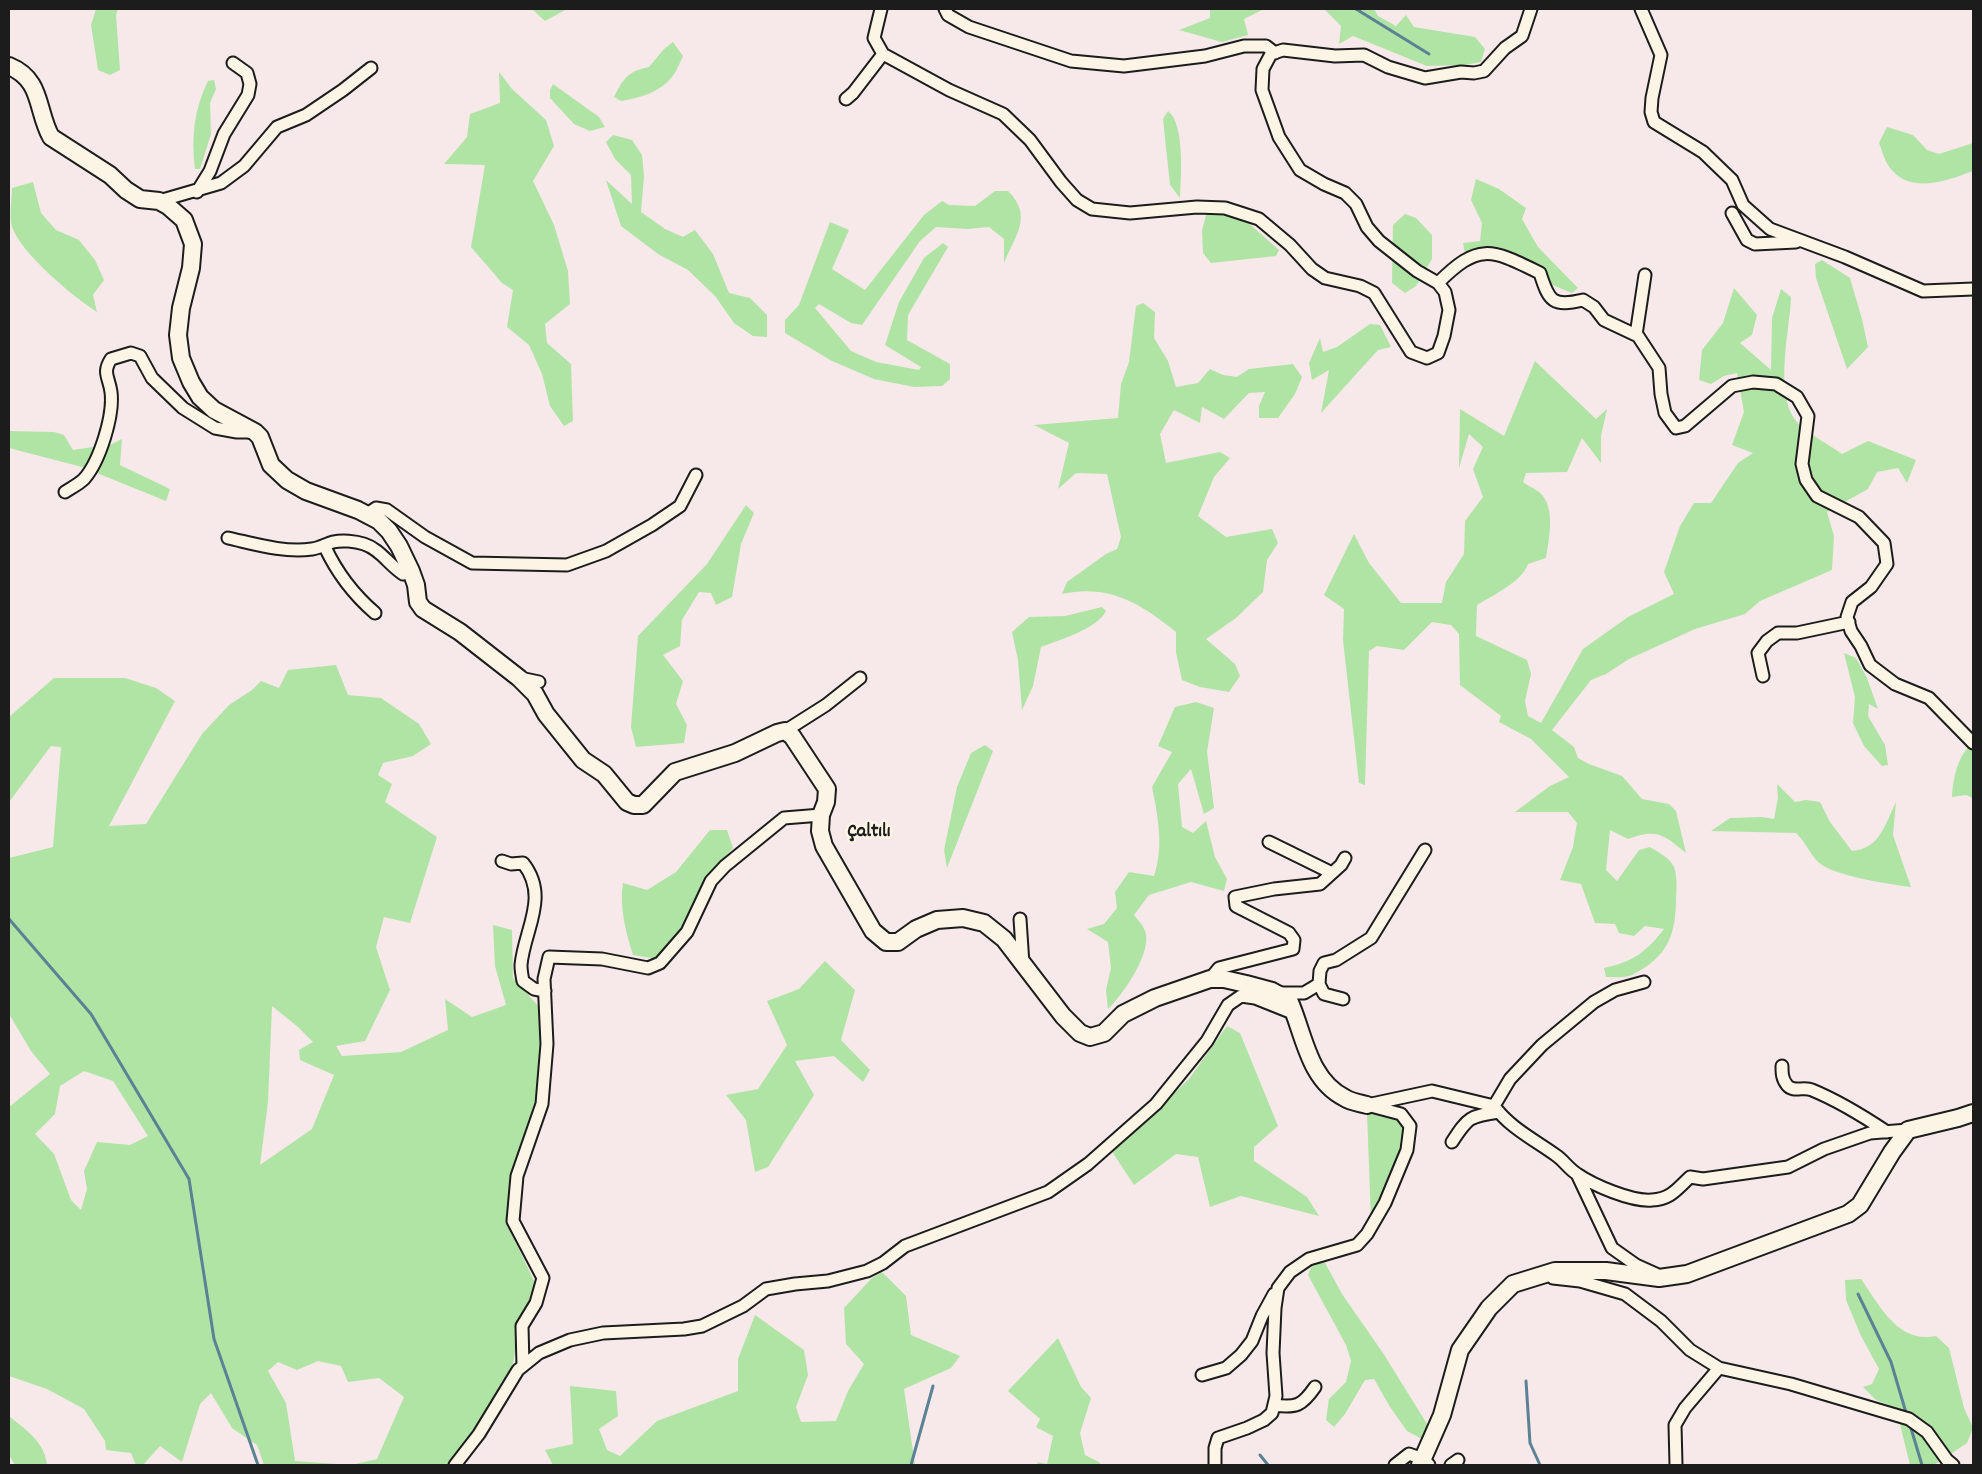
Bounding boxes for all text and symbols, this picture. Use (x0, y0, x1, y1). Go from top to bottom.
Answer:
district label: Çaltılı (848, 821, 890, 845)

